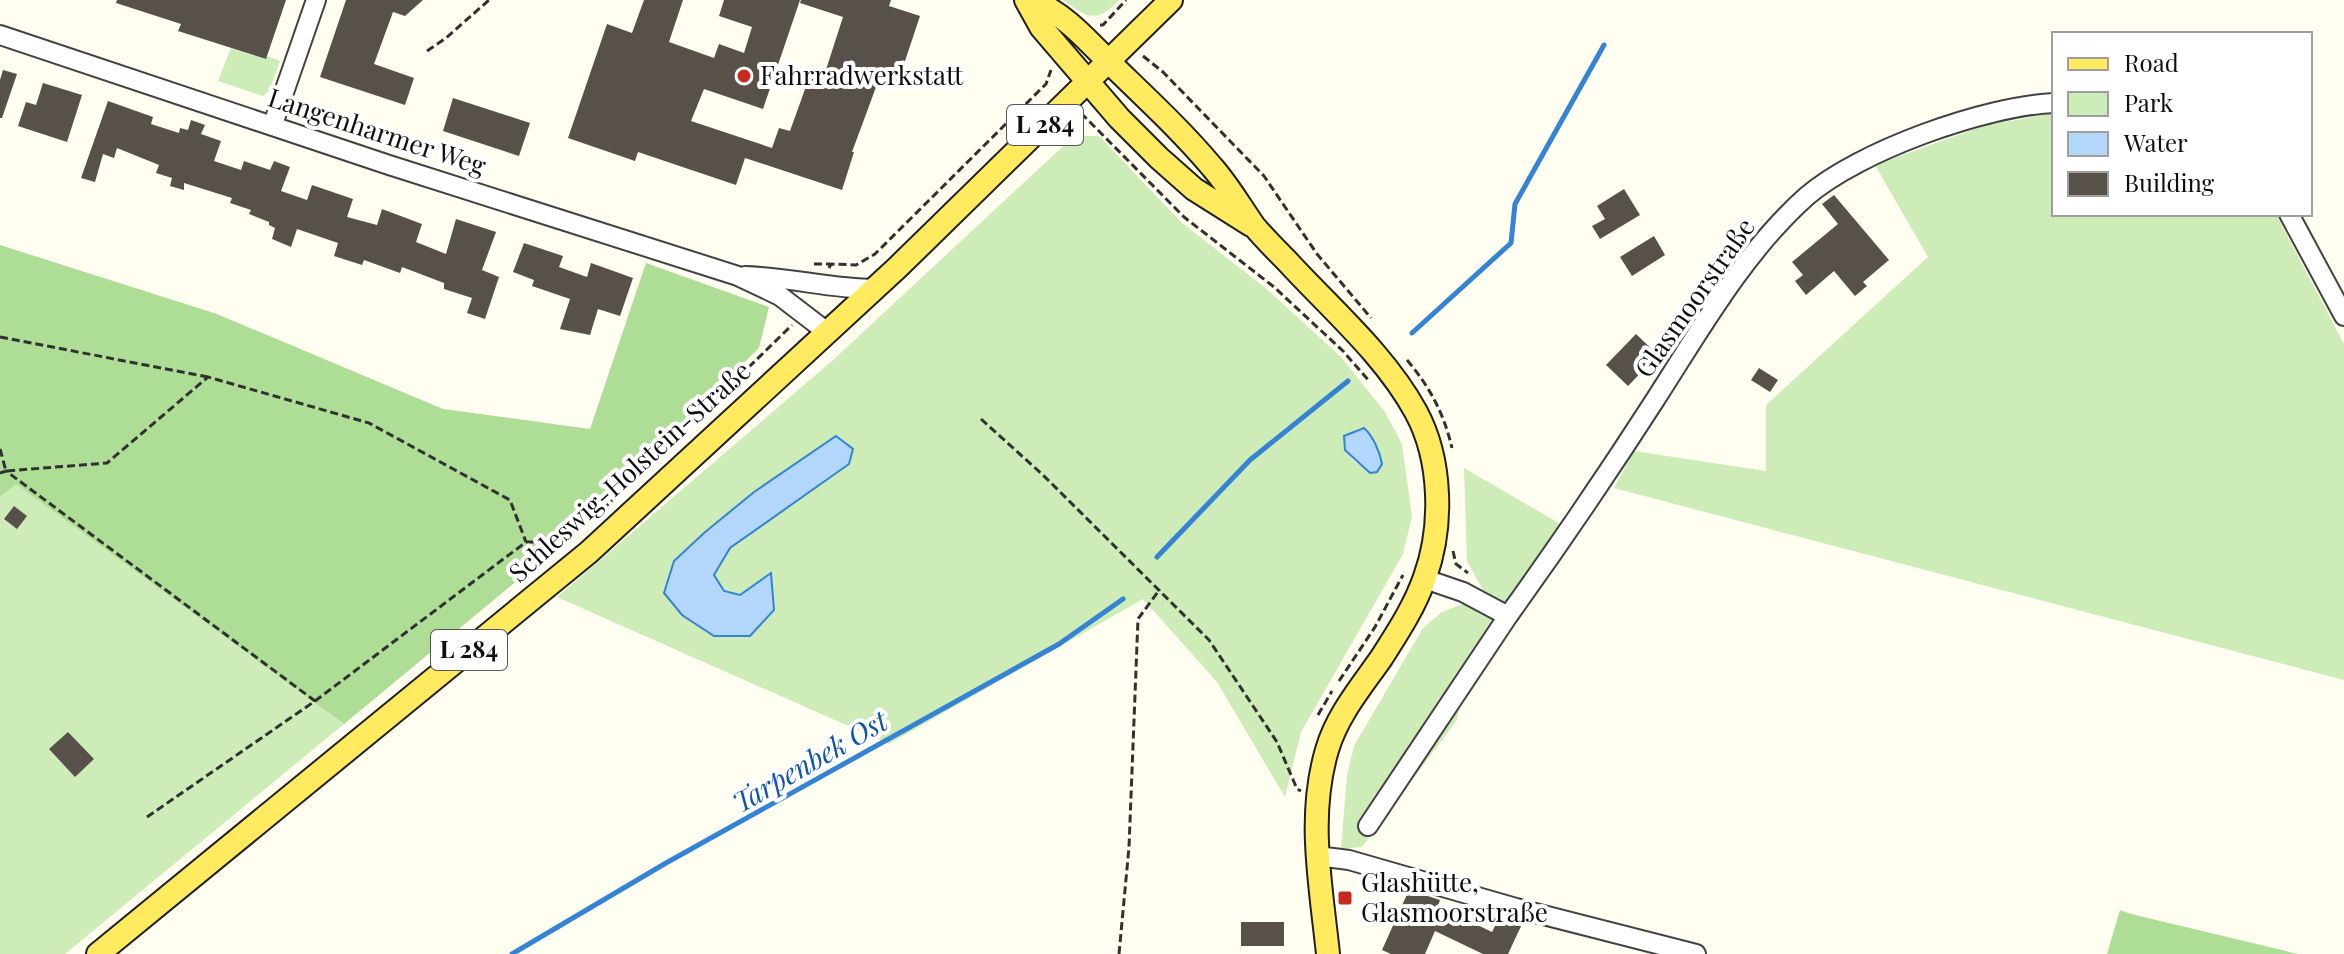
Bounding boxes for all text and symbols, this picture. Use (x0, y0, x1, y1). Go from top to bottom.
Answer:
legend (2052, 32, 2312, 216)
text: Road (2124, 46, 2179, 78)
place label: Fahrradwerkstatt (760, 57, 964, 92)
marker: Fahrradwerkstatt (735, 67, 753, 85)
street label: Langenharmer Weg (264, 79, 491, 182)
text: Park (2124, 86, 2174, 118)
road number: L 284 (1007, 105, 1083, 145)
text: Water (2123, 126, 2188, 158)
text: Building (2124, 166, 2215, 198)
street label: Glasmoorstraße (1626, 211, 1762, 384)
street label: Schleswig-Holstein-Straße (500, 353, 758, 589)
road number: L 284 (431, 630, 507, 670)
water label: Tarpenbek Ost (725, 701, 895, 820)
place label: Glashütte, Glasmoorstraße (1361, 864, 1548, 929)
marker: Glashütte, Glasmoorstraße (1336, 889, 1354, 907)

